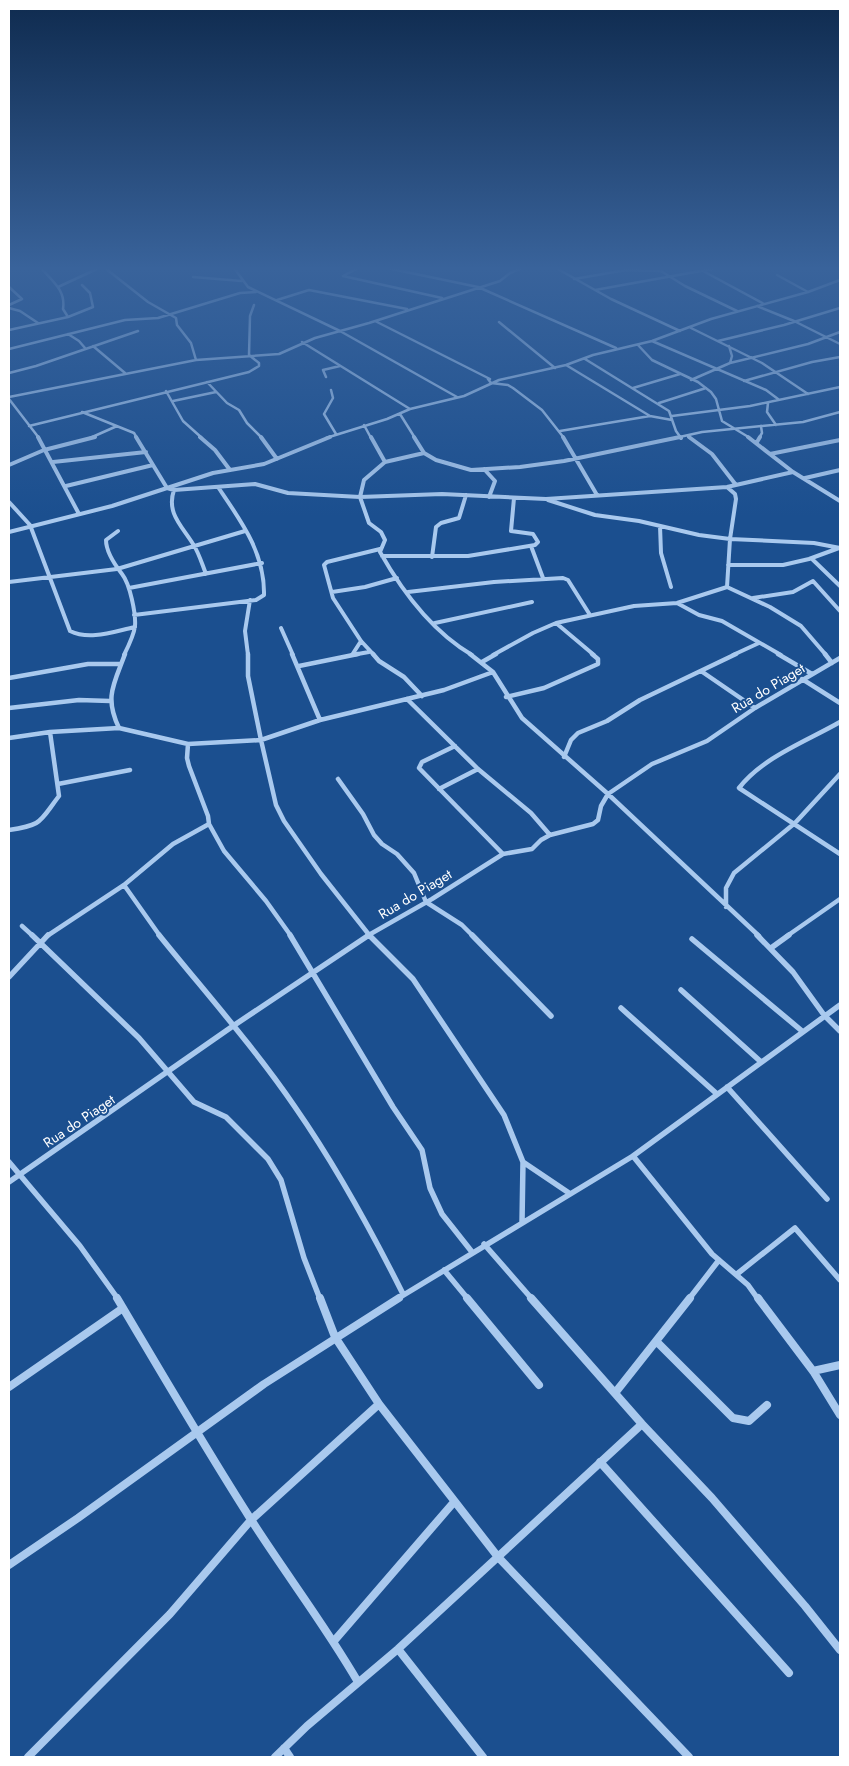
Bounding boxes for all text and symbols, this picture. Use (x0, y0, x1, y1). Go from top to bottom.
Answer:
street label: Rua do Piaget (727, 658, 809, 718)
street label: Rua do Piaget (374, 864, 456, 924)
street label: Rua do Piaget (39, 1089, 119, 1152)

